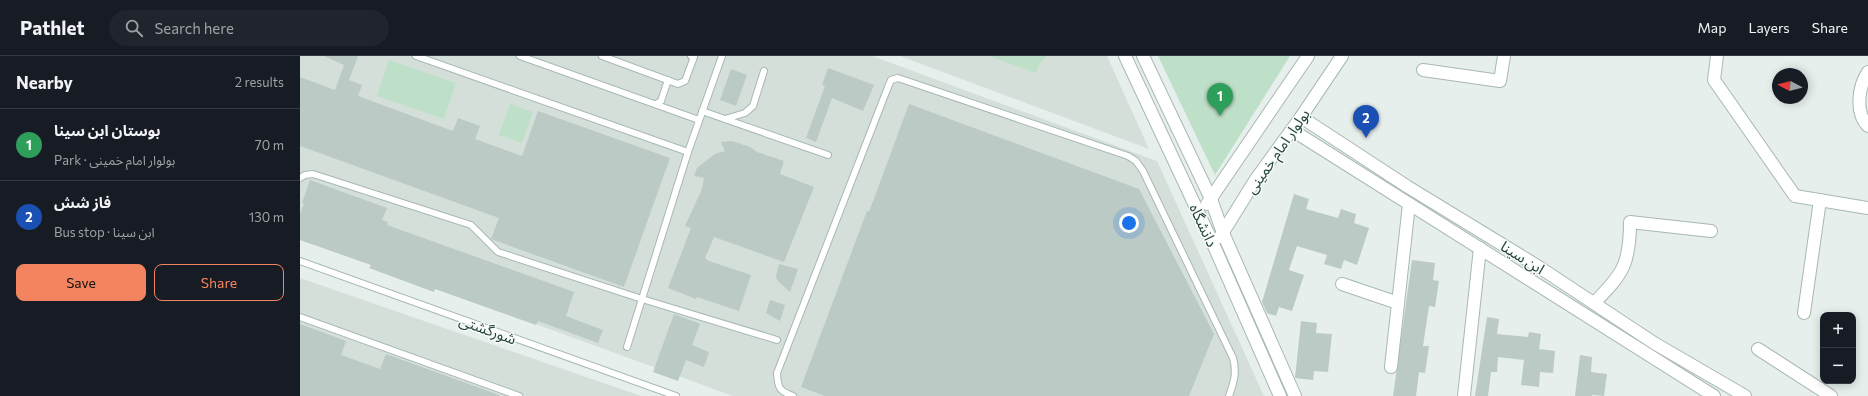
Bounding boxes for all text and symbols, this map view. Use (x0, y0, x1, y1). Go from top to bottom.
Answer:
search box (109, 10, 389, 46)
text: Pathlet (20, 16, 85, 39)
icon: search (123, 17, 145, 39)
text: Search here (155, 19, 234, 37)
text: Map (1698, 19, 1726, 36)
text: Layers (1748, 19, 1790, 36)
text: Share (1812, 19, 1848, 36)
north arrow (1772, 68, 1808, 104)
text: Nearby (16, 72, 73, 93)
text: 2 results (235, 74, 284, 90)
pin: 1 (1207, 83, 1233, 116)
street label: بولوار امام خمینی (1241, 105, 1315, 199)
pin: 2 (1353, 105, 1379, 138)
text: بوستان ابن سینا (54, 121, 160, 139)
text: 1 (26, 137, 32, 153)
text: 70 m (255, 137, 284, 153)
text: Park · بولوار امام خمینی (54, 152, 175, 168)
text: فاز شش (54, 193, 111, 211)
street label: دانشگاه (1186, 201, 1222, 249)
text: 2 (25, 209, 33, 225)
text: 130 m (249, 209, 284, 225)
your location (1119, 213, 1139, 233)
text: Bus stop · ابن سینا (54, 224, 155, 240)
street label: ابن سینا (1497, 237, 1548, 278)
button: Save (16, 264, 146, 301)
button: Share (154, 264, 284, 301)
street label: شورگشتی (457, 310, 519, 349)
map controls (1820, 312, 1856, 384)
button: + (1820, 312, 1856, 348)
button: − (1820, 348, 1856, 384)

